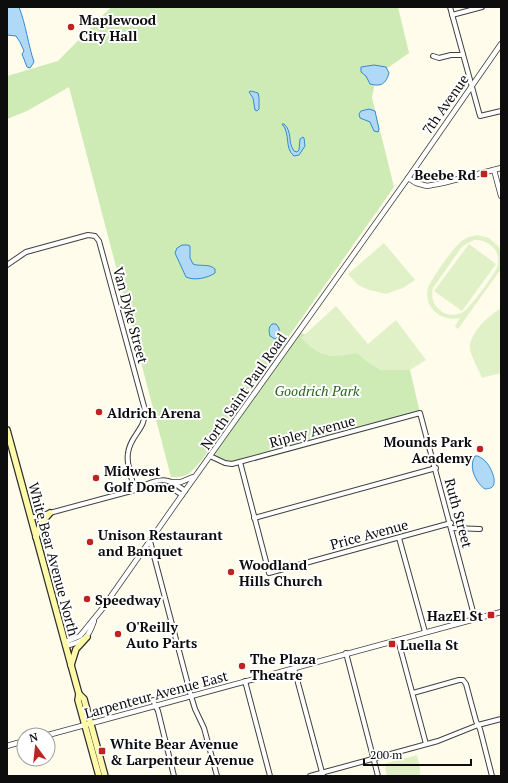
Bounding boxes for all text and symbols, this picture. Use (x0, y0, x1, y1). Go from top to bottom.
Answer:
place label: Maplewood City Hall (79, 10, 157, 45)
marker: Maplewood City Hall (66, 22, 76, 32)
street label: 7th Avenue (417, 70, 473, 138)
place label: Beebe Rd (414, 165, 477, 184)
marker: Beebe Rd (479, 169, 489, 179)
street label: Van Dyke Street (109, 265, 153, 366)
street label: North Saint Paul Road (196, 329, 291, 453)
park label: Goodrich Park (274, 381, 360, 400)
place label: Aldrich Arena (107, 403, 201, 422)
marker: Aldrich Arena (94, 407, 104, 417)
street label: Ripley Avenue (267, 410, 357, 452)
place label: Mounds Park Academy (384, 432, 473, 467)
marker: Mounds Park Academy (475, 444, 485, 454)
place label: Midwest Golf Dome (104, 461, 175, 496)
marker: Midwest Golf Dome (91, 473, 101, 483)
street label: Ruth Street (441, 476, 478, 551)
street label: White Bear Avenue North (24, 480, 84, 638)
street label: Price Avenue (328, 514, 410, 554)
place label: Unison Restaurant and Banquet (98, 525, 223, 560)
marker: Unison Restaurant and Banquet (85, 537, 95, 547)
place label: Woodland Hills Church (239, 555, 322, 590)
marker: Woodland Hills Church (226, 567, 236, 577)
place label: Speedway (95, 590, 162, 609)
marker: Speedway (82, 594, 92, 604)
place label: HazEl St (427, 606, 483, 625)
marker: HazEl St (486, 610, 496, 620)
place label: O'Reilly Auto Parts (126, 617, 197, 652)
marker: O'Reilly Auto Parts (113, 629, 123, 639)
place label: Luella St (400, 635, 459, 654)
marker: Luella St (387, 639, 397, 649)
place label: The Plaza Theatre (250, 649, 316, 684)
marker: The Plaza Theatre (237, 661, 247, 671)
street label: Larpenteur Avenue East (82, 665, 231, 722)
north arrow (16, 727, 56, 767)
text: N (28, 729, 40, 745)
place label: White Bear Avenue & Larpenteur Avenue (110, 734, 255, 769)
scale bar (364, 741, 471, 767)
marker: White Bear Avenue & Larpenteur Avenue (97, 746, 107, 756)
text: 200 m (370, 747, 403, 762)

